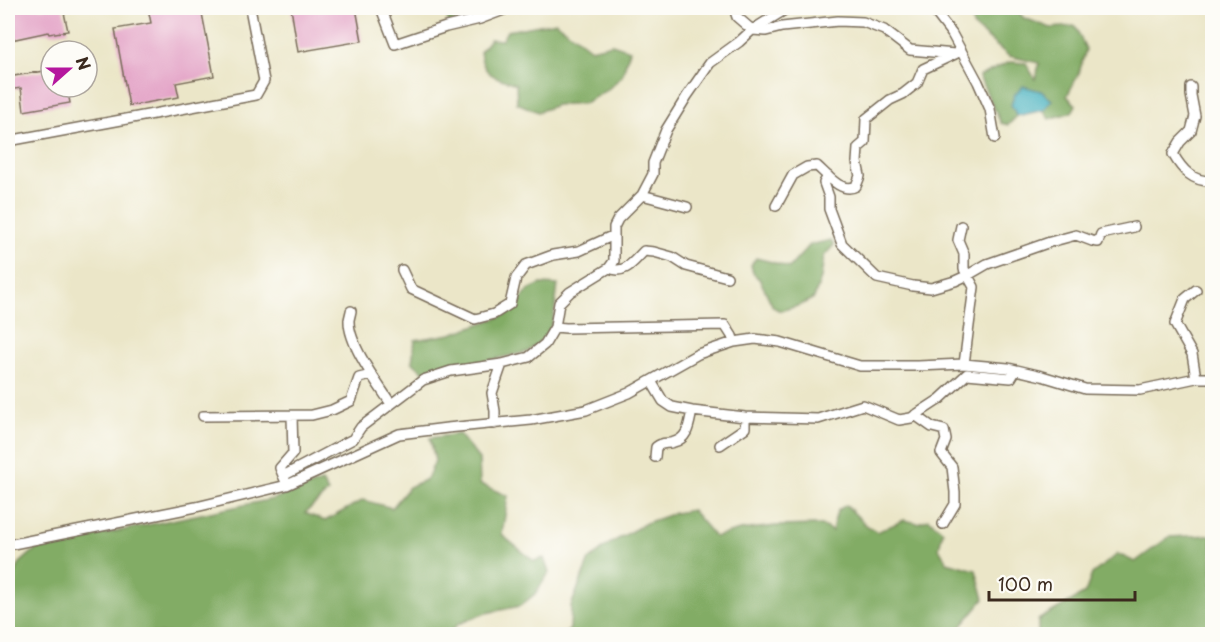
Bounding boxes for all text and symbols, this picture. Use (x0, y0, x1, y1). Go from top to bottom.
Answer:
north arrow (39, 39, 99, 99)
text: N (70, 53, 97, 73)
scale bar (989, 564, 1134, 602)
text: 100 m (998, 570, 1053, 597)

